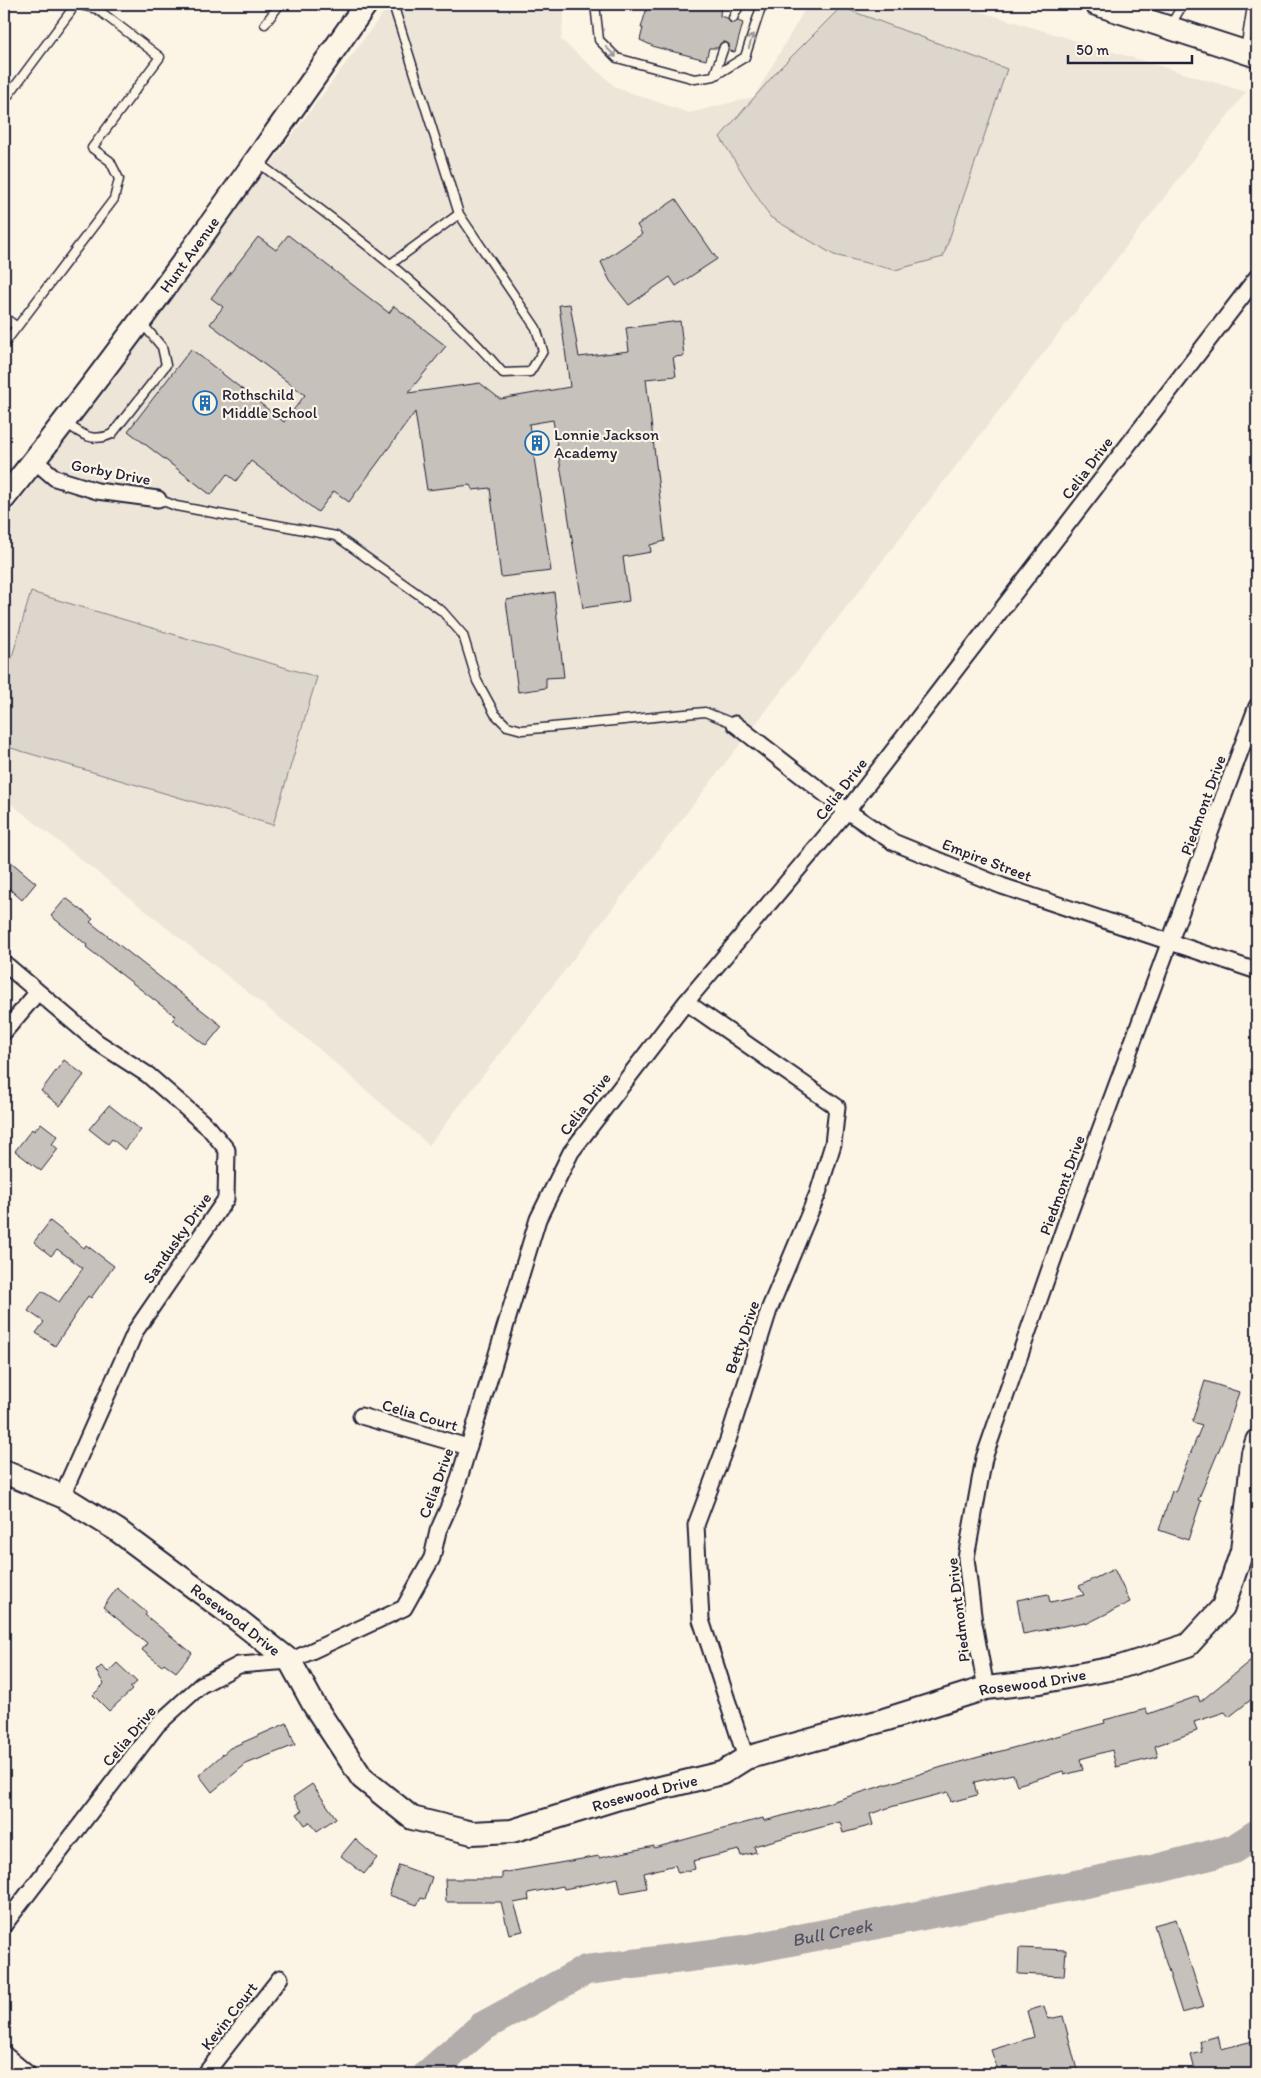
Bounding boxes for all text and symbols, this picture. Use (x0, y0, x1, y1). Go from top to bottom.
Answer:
scale bar (1068, 32, 1192, 64)
one-way arrow (746, 33, 756, 49)
text: 50 m (1076, 41, 1109, 59)
one-way arrow (605, 46, 617, 58)
street label: Hunt Avenue (155, 212, 223, 296)
place label: Rothschild Middle School (222, 385, 318, 422)
building icon: Rothschild Middle School (192, 390, 218, 416)
place label: Lonnie Jackson Academy (554, 425, 659, 462)
building icon: Lonnie Jackson Academy (524, 430, 550, 456)
street label: Celia Drive (1057, 433, 1117, 503)
street label: Gorby Drive (70, 455, 152, 489)
street label: Piedmont Drive (1176, 752, 1230, 858)
street label: Celia Drive (811, 754, 871, 824)
street label: Empire Street (940, 834, 1034, 886)
street label: Celia Drive (555, 1069, 615, 1139)
street label: Piedmont Drive (1035, 1132, 1089, 1238)
street label: Sandusky Drive (139, 1189, 215, 1287)
street label: Betty Drive (721, 1298, 763, 1376)
street label: Celia Court (380, 1395, 460, 1435)
street label: Celia Drive (414, 1445, 458, 1521)
street label: Piedmont Drive (942, 1557, 974, 1663)
street label: Rosewood Drive (187, 1579, 285, 1660)
street label: Rosewood Drive (976, 1664, 1088, 1699)
street label: Celia Drive (98, 1702, 160, 1770)
street label: Rosewood Drive (589, 1770, 700, 1815)
water label: Bull Creek (790, 1914, 875, 1951)
street label: Kevin Court (197, 1978, 261, 2054)

